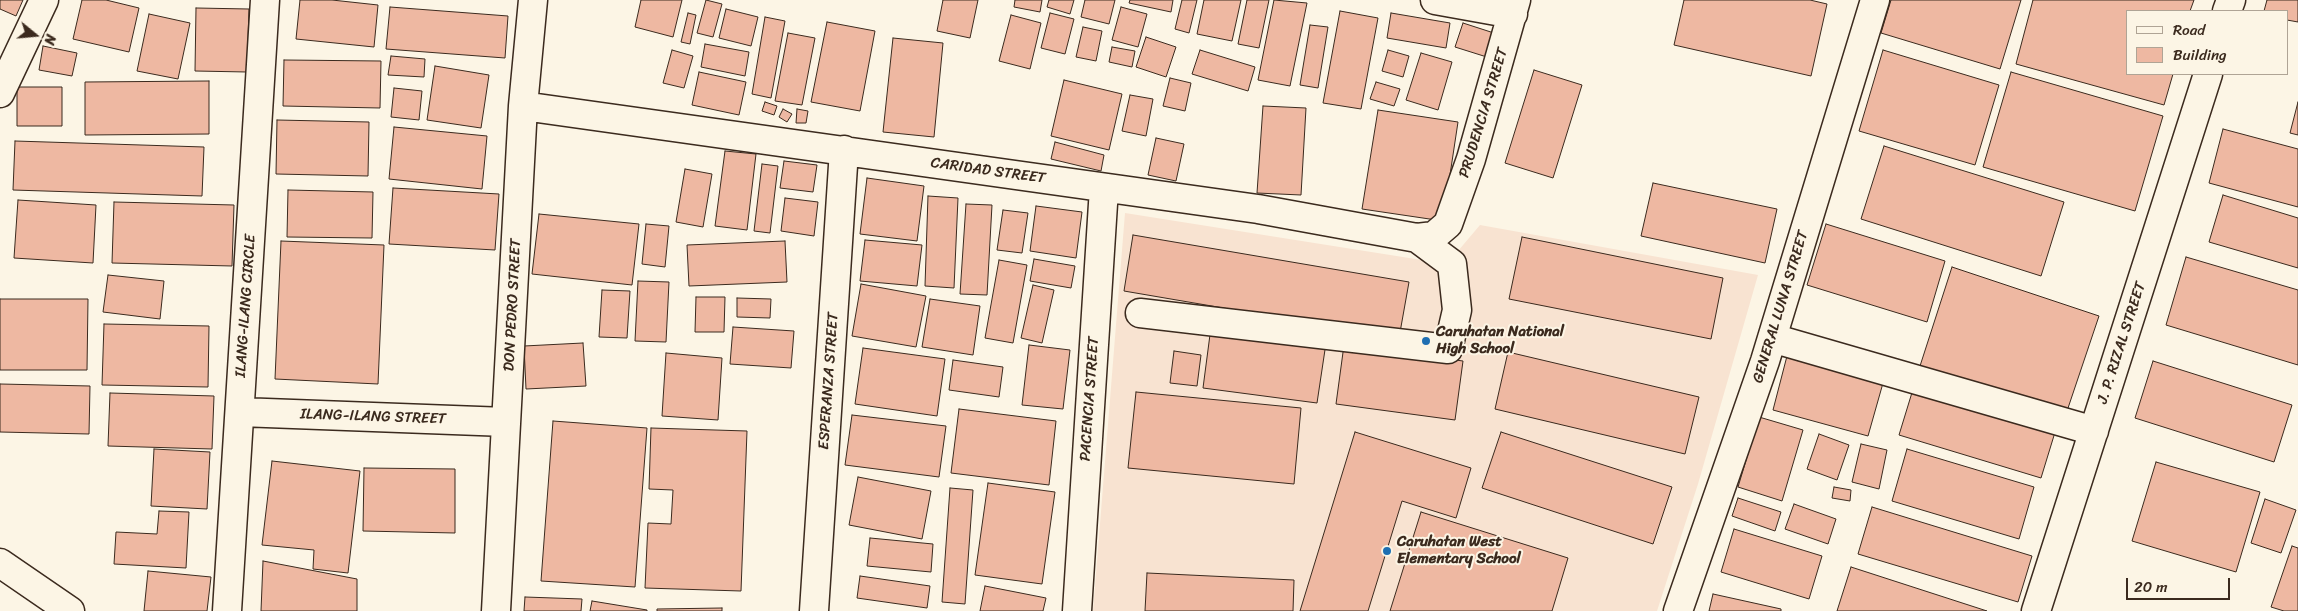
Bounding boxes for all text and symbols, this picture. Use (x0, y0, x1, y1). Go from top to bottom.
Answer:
north arrow (10, 10, 60, 60)
legend (2126, 10, 2288, 75)
text: Road (2173, 17, 2205, 43)
text: N (36, 31, 63, 48)
text: Building (2173, 42, 2227, 68)
street label: PRUDENCIA STREET (1456, 46, 1512, 180)
street label: CARIDAD STREET (929, 154, 1047, 188)
street label: GENERAL LUNA STREET (1749, 229, 1813, 385)
street label: ILANG-ILANG CIRCLE (232, 234, 260, 378)
street label: DON PEDRO STREET (501, 238, 525, 372)
street label: J. P. RIZAL STREET (2094, 280, 2150, 406)
street label: ESPERANZA STREET (815, 312, 843, 450)
place label: Caruhatan National High School (1436, 323, 1564, 358)
marker: Caruhatan National High School (1420, 335, 1432, 347)
street label: PACENCIA STREET (1077, 336, 1103, 462)
street label: ILANG-ILANG STREET (300, 405, 446, 429)
place label: Caruhatan West Elementary School (1397, 533, 1521, 568)
marker: Caruhatan West Elementary School (1381, 545, 1393, 557)
scale bar (2128, 568, 2232, 600)
text: 20 m (2134, 574, 2168, 600)

